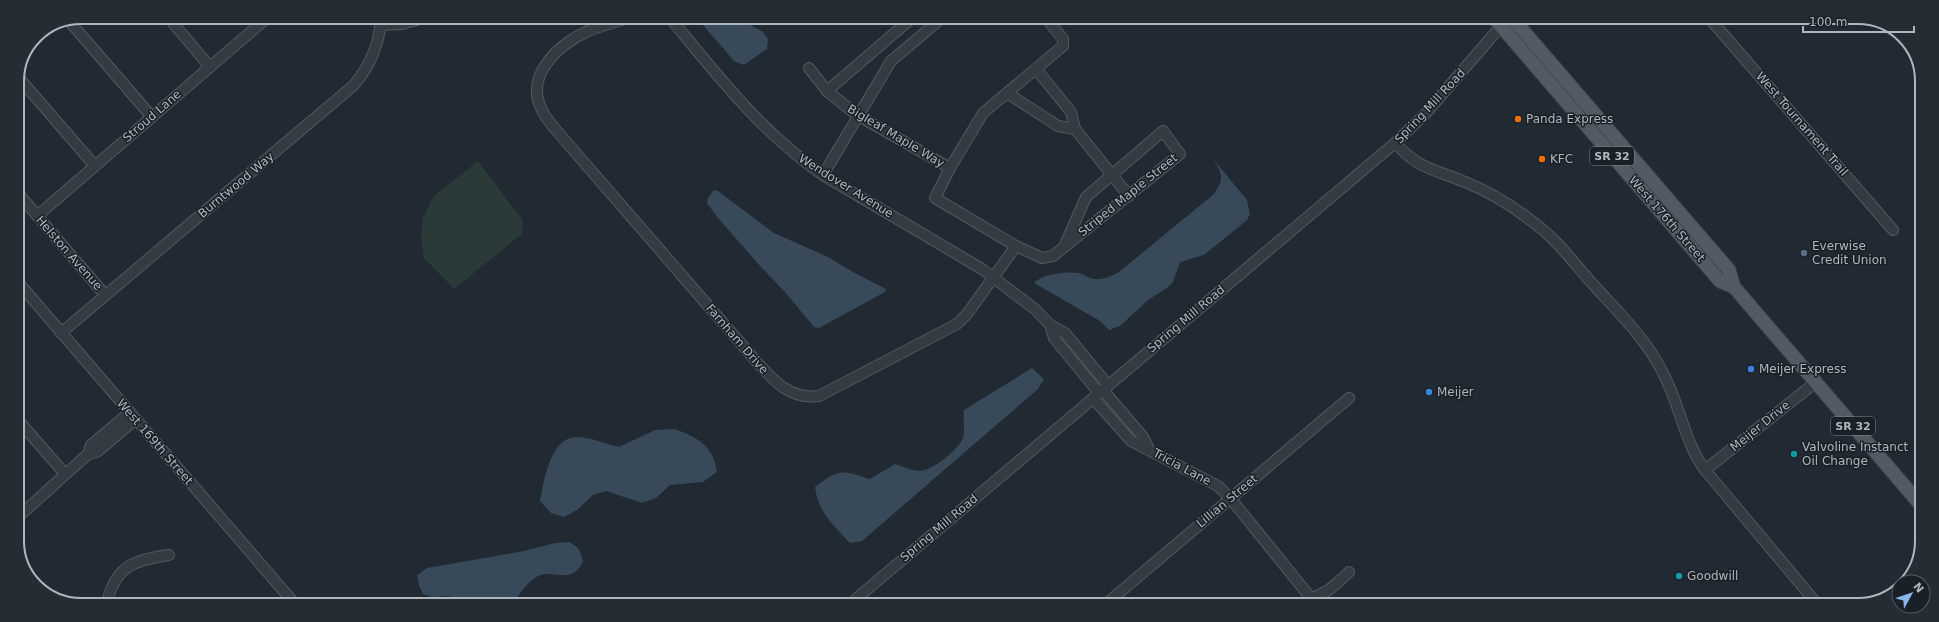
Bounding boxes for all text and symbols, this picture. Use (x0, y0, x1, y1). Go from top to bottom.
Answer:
scale bar (1803, 8, 1914, 34)
text: 100 m (1809, 15, 1847, 29)
street label: Spring Mill Road (1392, 66, 1468, 146)
street label: West Tournament Trail (1753, 69, 1851, 179)
street label: Stroud Lane (120, 87, 184, 145)
street label: Bigleaf Maple Way (845, 101, 947, 171)
place label: Panda Express (1526, 112, 1613, 126)
marker: Panda Express (1513, 114, 1523, 124)
road number: SR 32 (1590, 147, 1634, 165)
street label: Burntwood Way (195, 149, 277, 221)
street label: Wendover Avenue (796, 151, 896, 221)
street label: Striped Maple Street (1076, 151, 1181, 239)
place label: KFC (1550, 152, 1573, 166)
marker: KFC (1537, 154, 1547, 164)
street label: West 176th Street (1626, 173, 1708, 265)
street label: Helston Avenue (33, 213, 105, 293)
place label: Everwise Credit Union (1812, 239, 1887, 267)
marker: Everwise Credit Union (1799, 248, 1809, 258)
street label: Spring Mill Road (1144, 283, 1228, 355)
street label: Farnham Drive (703, 301, 771, 377)
place label: Meijer Express (1759, 362, 1846, 376)
marker: Meijer Express (1746, 364, 1756, 374)
place label: Meijer (1437, 385, 1474, 399)
marker: Meijer (1424, 387, 1434, 397)
street label: West 169th Street (114, 396, 196, 488)
street label: Meijer Drive (1727, 398, 1793, 454)
road number: SR 32 (1831, 417, 1875, 435)
place label: Valvoline Instanct Oil Change (1802, 440, 1909, 468)
street label: Tricia Lane (1150, 445, 1214, 488)
marker: Valvoline Instanct Oil Change (1789, 449, 1799, 459)
street label: Lillian Street (1194, 471, 1261, 531)
street label: Spring Mill Road (897, 492, 981, 564)
place label: Goodwill (1687, 569, 1738, 583)
marker: Goodwill (1674, 571, 1684, 581)
north arrow (1891, 574, 1931, 614)
text: N (1910, 580, 1926, 596)

